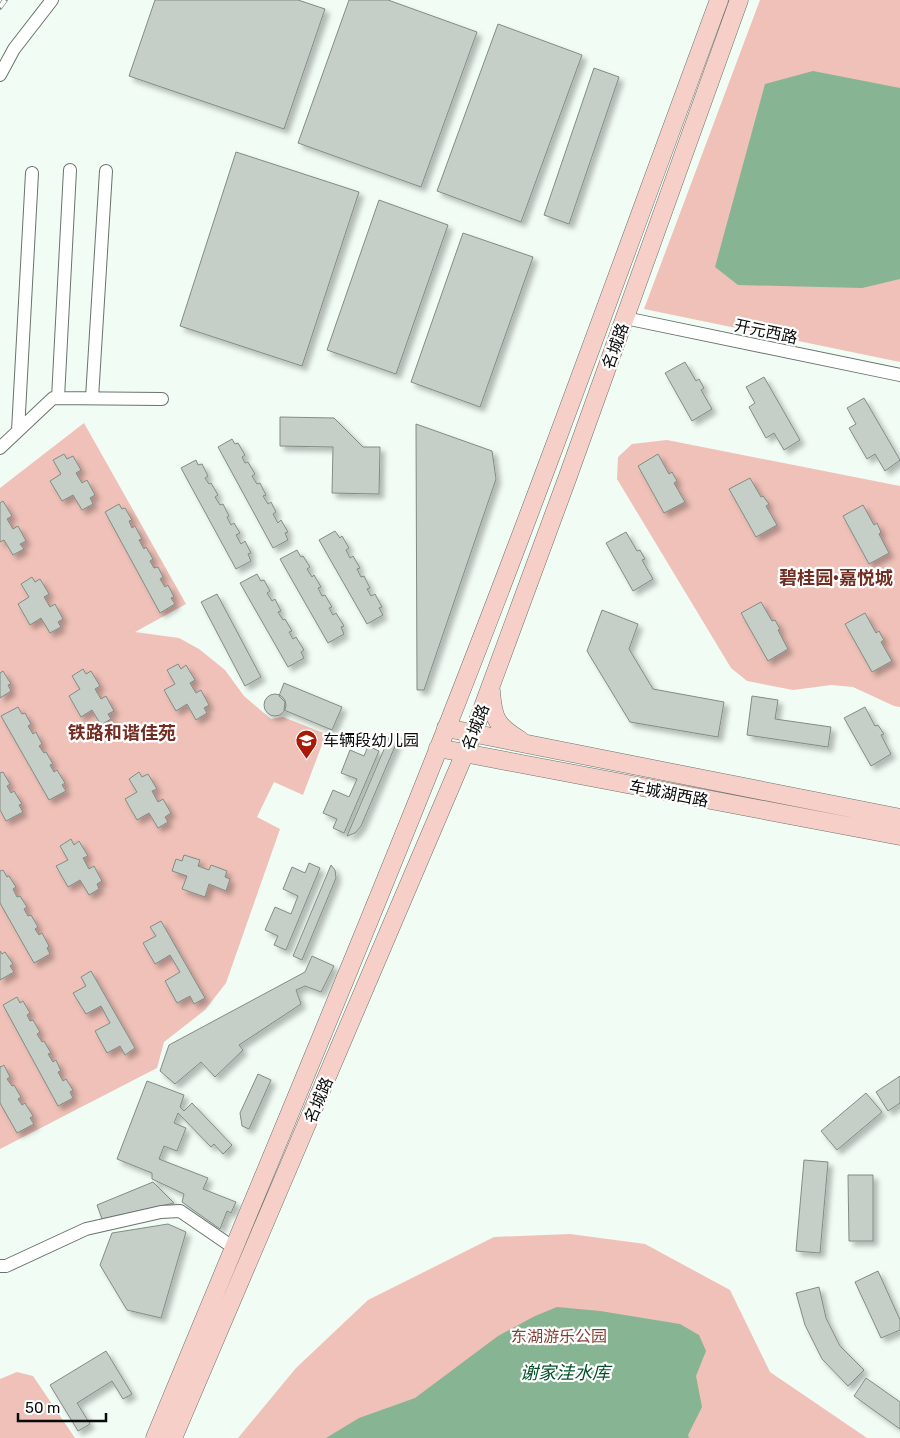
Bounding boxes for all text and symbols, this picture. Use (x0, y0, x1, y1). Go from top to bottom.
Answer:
street label: 开元西路 (733, 316, 799, 347)
street label: 名城路 (598, 320, 633, 372)
district label: 碧桂园·嘉悦城 (779, 567, 893, 589)
street label: 名城路 (458, 701, 493, 753)
district label: 铁路和谐佳苑 (68, 722, 176, 744)
school or university icon: 车辆段幼儿园 (295, 728, 319, 759)
place label: 车辆段幼儿园 (323, 731, 419, 750)
street label: 车城湖西路 (628, 777, 710, 810)
street label: 名城路 (300, 1074, 337, 1126)
park label: 东湖游乐公园 (511, 1327, 607, 1346)
water label: 谢家洼水库 (520, 1362, 613, 1384)
scale bar (18, 1390, 105, 1422)
text: 50 m (25, 1399, 60, 1417)

